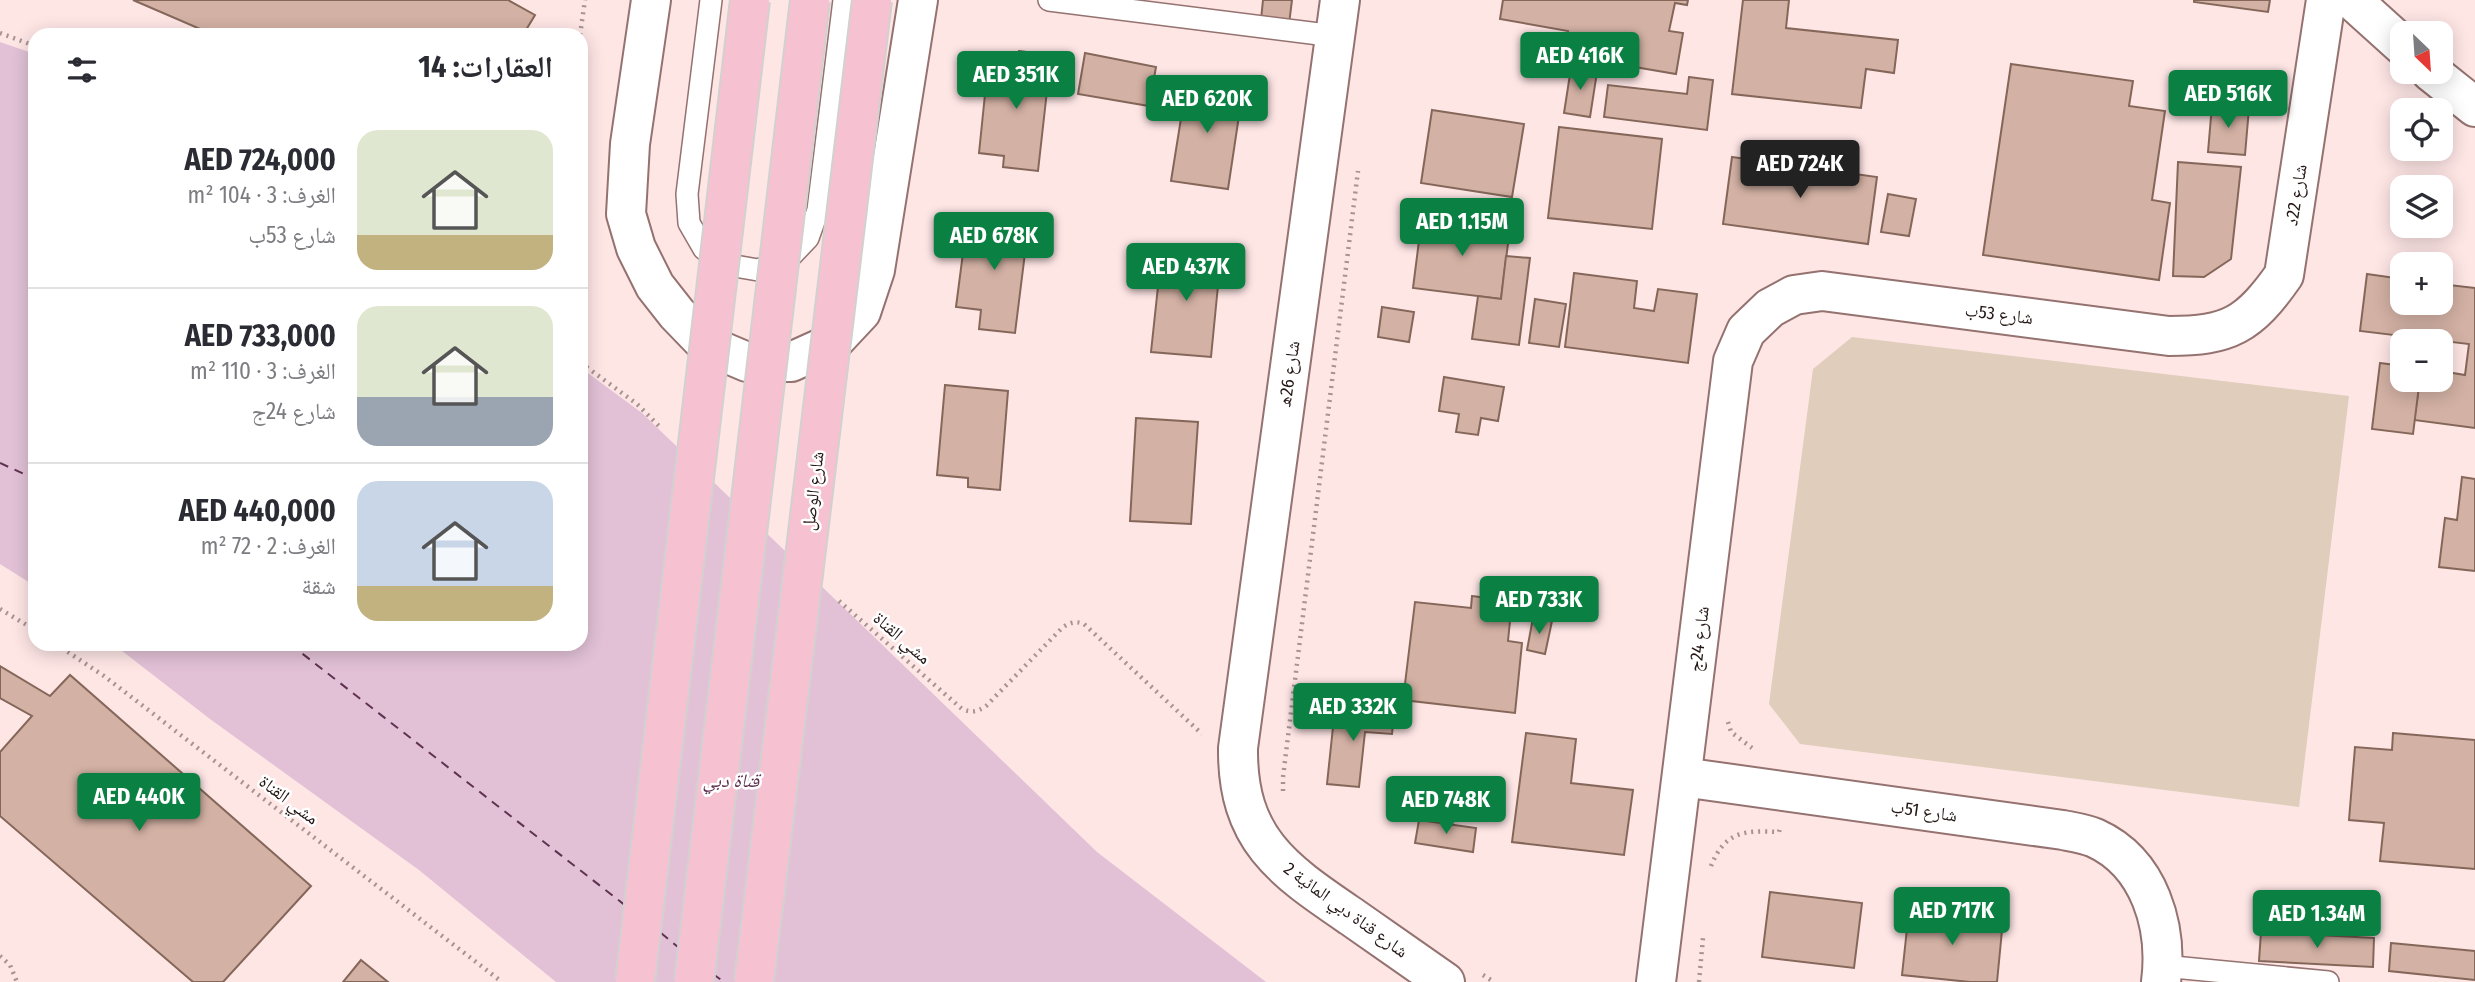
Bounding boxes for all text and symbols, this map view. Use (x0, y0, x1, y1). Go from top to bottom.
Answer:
north arrow (2390, 21, 2454, 84)
map controls (2390, 21, 2453, 392)
pin: AED 416K (1508, 32, 1652, 92)
text: AED 416K (1536, 41, 1624, 69)
text: العقارات: 14 (418, 49, 553, 85)
icon: filters (63, 51, 101, 89)
pin: AED 351K (944, 52, 1088, 111)
text: AED 351K (973, 60, 1059, 88)
pin: AED 516K (2156, 71, 2300, 130)
pin: AED 620K (1135, 76, 1279, 135)
text: AED 516K (2184, 79, 2272, 107)
text: AED 620K (1162, 84, 1252, 112)
button: locate (2390, 98, 2453, 161)
pin: AED 724K (1728, 140, 1872, 200)
text: AED 724,000 (184, 142, 336, 178)
text: AED 724K (1757, 149, 1844, 177)
icon: home (413, 158, 497, 242)
street label: شارع 22د (2280, 163, 2312, 227)
button: layers (2390, 175, 2453, 238)
text: الغرف: 3 · 104 m² (188, 181, 336, 209)
pin: AED 1.15M (1382, 198, 1542, 258)
text: AED 1.15M (1416, 207, 1508, 235)
pin: AED 678K (922, 212, 1066, 272)
text: شارع 53ب (248, 221, 336, 249)
text: AED 678K (950, 221, 1038, 249)
pin: AED 437K (1114, 244, 1258, 303)
text: AED 437K (1142, 252, 1230, 280)
button: + (2390, 252, 2453, 315)
street label: شارع 53ب (1964, 299, 2034, 329)
text: AED 733,000 (185, 318, 336, 354)
button: − (2390, 329, 2453, 392)
icon: home (413, 334, 497, 418)
street label: شارع 26ه (1273, 339, 1305, 409)
text: الغرف: 3 · 110 m² (190, 357, 336, 385)
text: شارع 24ج (251, 397, 336, 425)
street label: شارع الوصل (797, 450, 829, 532)
text: AED 440,000 (179, 493, 336, 529)
icon: home (413, 509, 497, 593)
text: الغرف: 2 · 72 m² (201, 532, 336, 560)
text: شقة (302, 572, 336, 600)
pin: AED 733K (1467, 576, 1611, 636)
text: AED 733K (1496, 585, 1582, 613)
street label: شارع 24ج (1684, 605, 1715, 673)
street label: مشي القناة (866, 607, 935, 672)
pin: AED 332K (1281, 684, 1425, 743)
text: AED 332K (1309, 692, 1397, 720)
water label: قناة دبي (703, 769, 762, 795)
street label: مشي القناة (253, 770, 323, 832)
pin: AED 440K (67, 774, 211, 833)
pin: AED 748K (1374, 776, 1518, 836)
text: AED 440K (93, 782, 185, 810)
text: AED 748K (1402, 785, 1490, 813)
street label: شارع 51ب (1889, 795, 1959, 827)
street label: شارع قناة دبي المائية 2 (1277, 858, 1412, 965)
pin: AED 717K (1880, 888, 2024, 947)
pin: AED 1.34M (2237, 890, 2397, 950)
text: AED 717K (1910, 896, 1994, 924)
text: AED 1.34M (2269, 899, 2365, 927)

